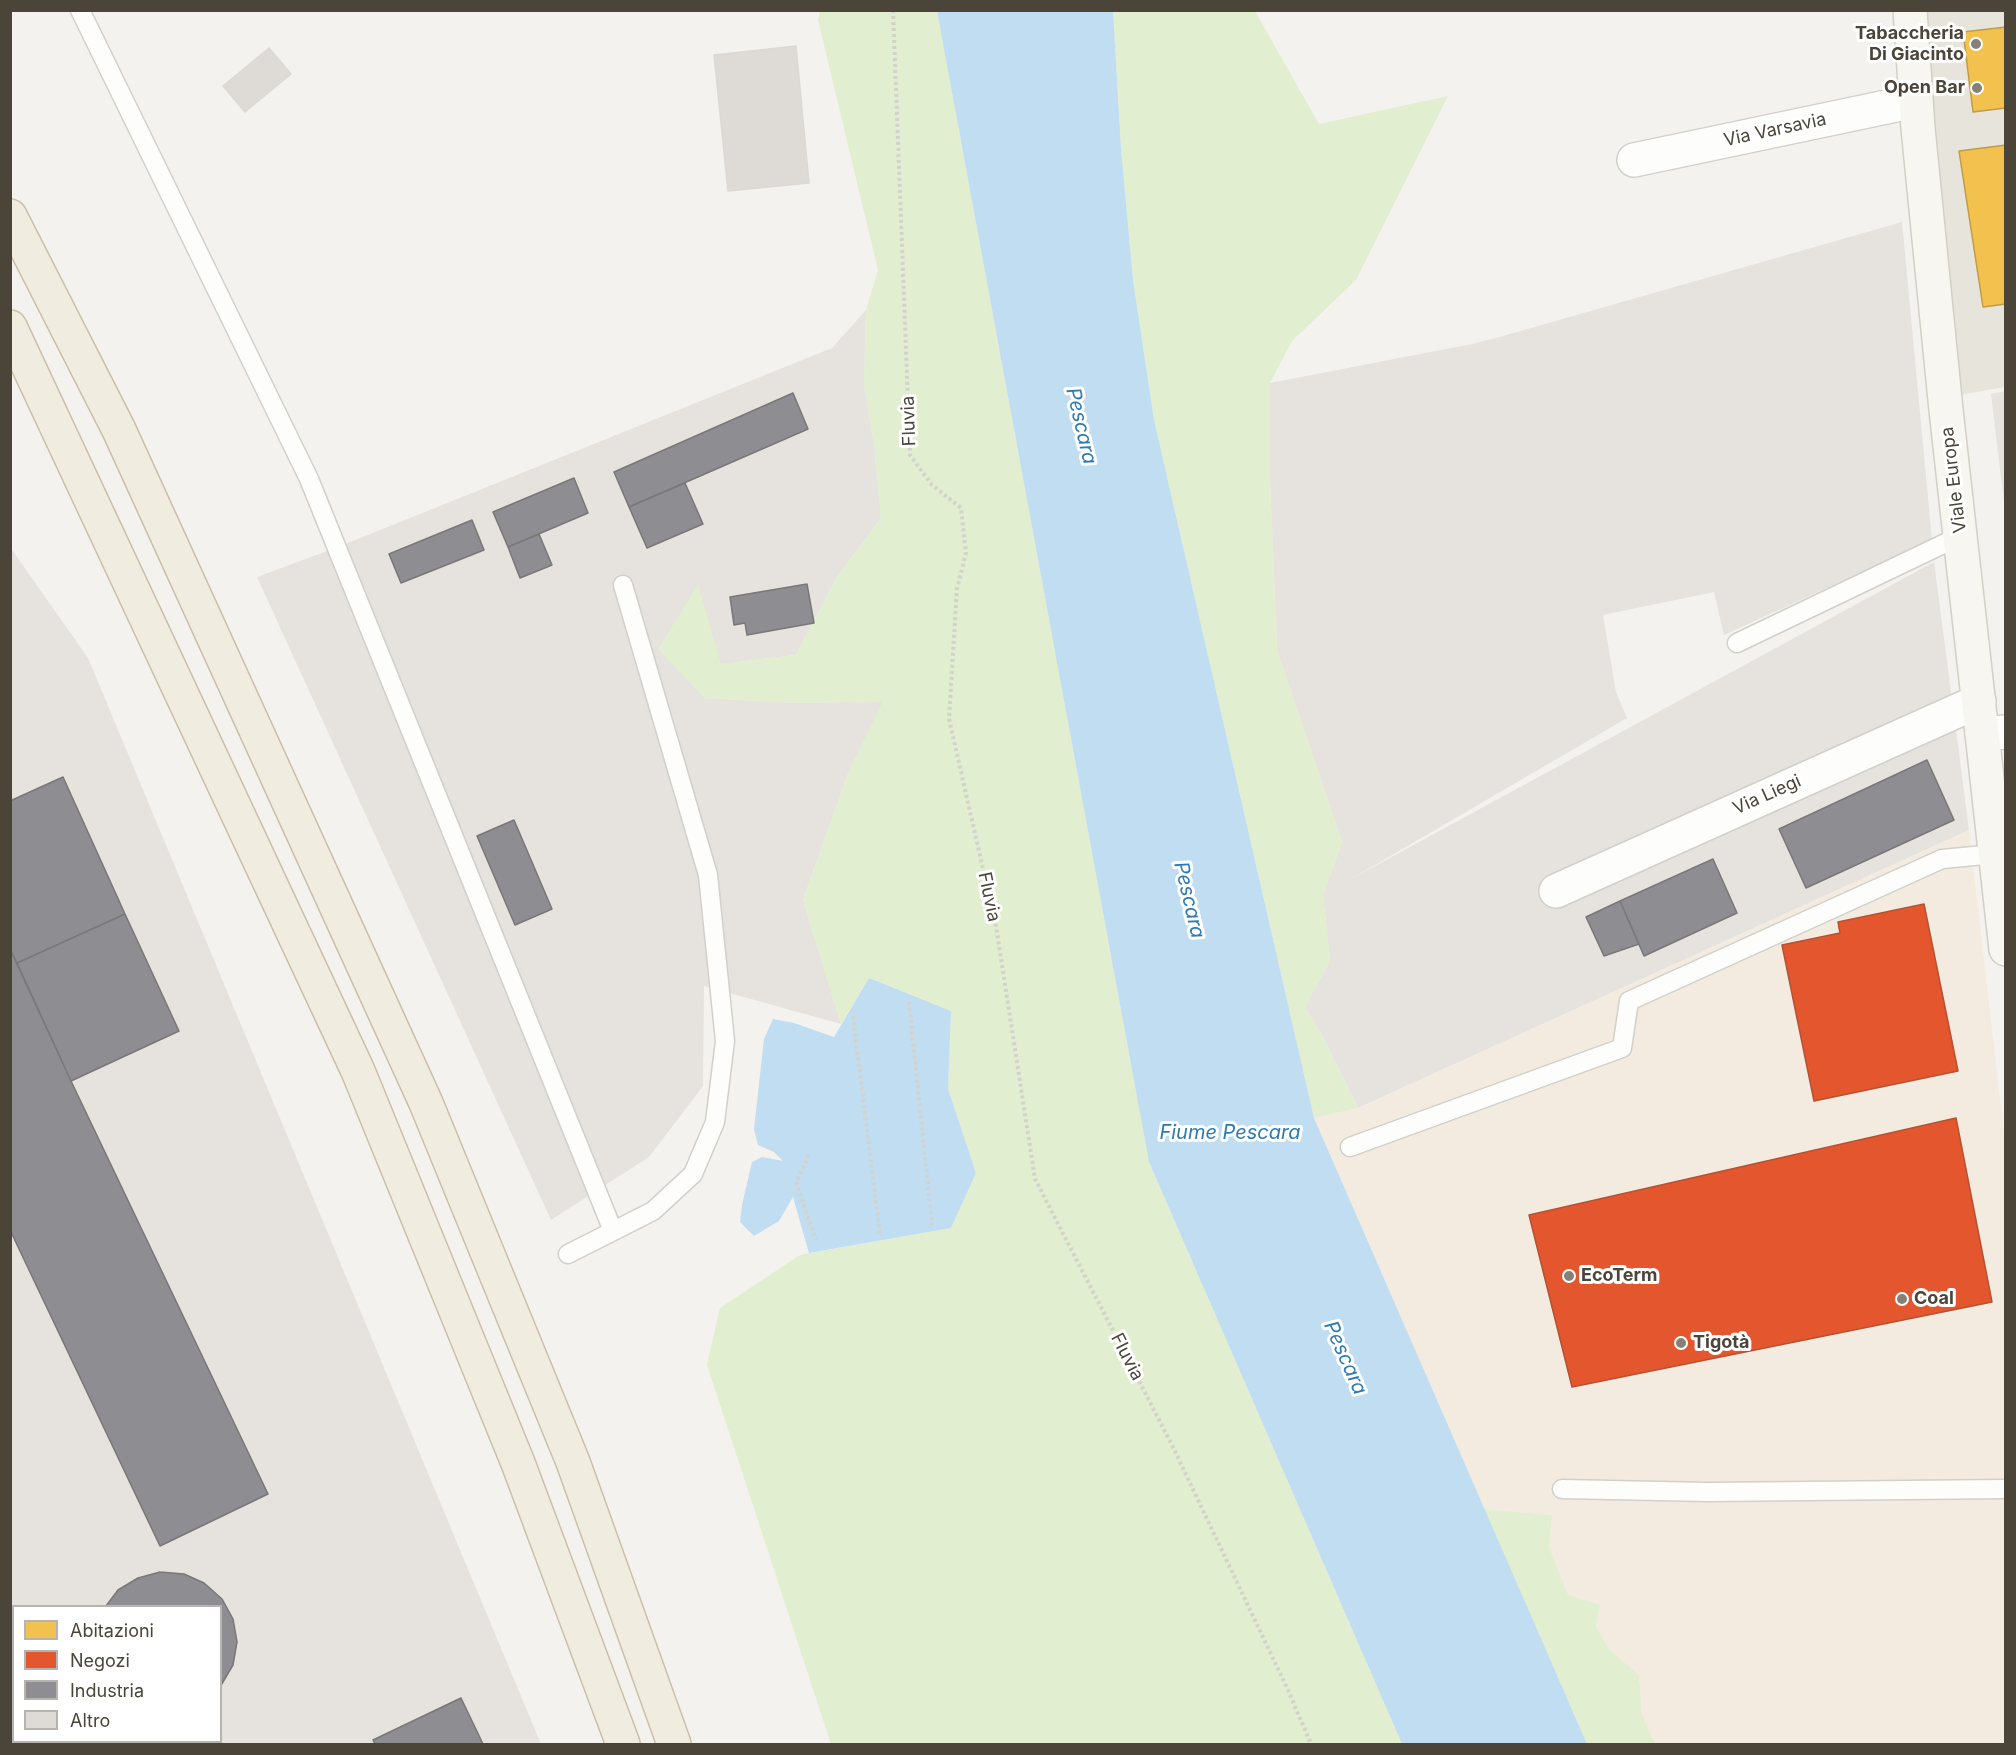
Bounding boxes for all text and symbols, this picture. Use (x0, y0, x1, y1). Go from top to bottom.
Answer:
place label: Tabaccheria Di Giacinto (1855, 23, 1964, 66)
marker: Tabaccheria Di Giacinto (1969, 37, 1983, 51)
place label: Open Bar (1884, 77, 1965, 99)
marker: Open Bar (1970, 81, 1984, 95)
street label: Via Varsavia (1722, 109, 1828, 151)
water label: Pescara (1061, 385, 1101, 467)
street label: Fluvia (897, 396, 921, 446)
street label: Viale Europa (1937, 426, 1971, 534)
street label: Via Liegi (1730, 770, 1804, 820)
water label: Pescara (1169, 859, 1209, 941)
street label: Fluvia (973, 870, 1005, 924)
water label: Fiume Pescara (1159, 1121, 1301, 1145)
place label: EcoTerm (1581, 1265, 1657, 1287)
marker: EcoTerm (1562, 1269, 1576, 1283)
place label: Coal (1914, 1288, 1954, 1310)
marker: Coal (1895, 1292, 1909, 1306)
water label: Pescara (1318, 1318, 1372, 1398)
street label: Fluvia (1106, 1330, 1148, 1384)
place label: Tigotà (1693, 1332, 1749, 1354)
marker: Tigotà (1674, 1336, 1688, 1350)
legend (12, 1605, 222, 1743)
text: Abitazioni (70, 1620, 154, 1641)
text: Negozi (70, 1650, 130, 1671)
text: Industria (70, 1680, 144, 1701)
text: Altro (70, 1710, 110, 1731)

